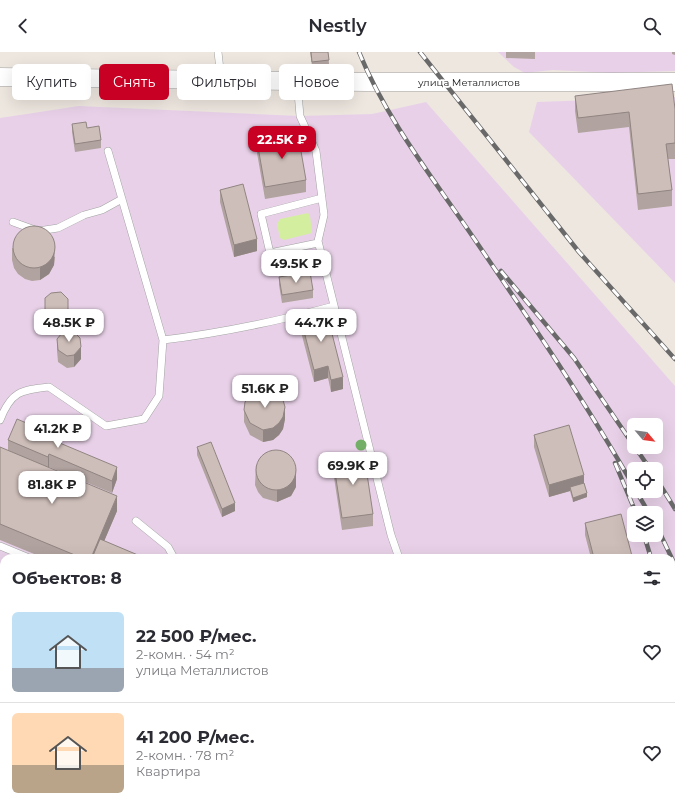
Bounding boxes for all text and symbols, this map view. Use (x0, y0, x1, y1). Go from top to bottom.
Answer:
icon: back (12, 15, 34, 37)
text: Nestly (308, 15, 367, 37)
icon: search (641, 15, 663, 37)
chip: Купить (12, 64, 91, 100)
chip: Снять (99, 64, 169, 100)
chip: Фильтры (177, 64, 271, 100)
chip: Новое (279, 64, 354, 100)
street label: улица Металлистов (417, 76, 520, 89)
pin: 22.5K ₽ (245, 126, 319, 160)
text: 22.5K ₽ (257, 131, 307, 147)
pin: 49.5K ₽ (259, 250, 333, 284)
text: 49.5K ₽ (270, 255, 322, 271)
pin: 48.5K ₽ (32, 309, 106, 343)
pin: 44.7K ₽ (284, 309, 358, 343)
text: 48.5K ₽ (43, 314, 95, 330)
text: 44.7K ₽ (295, 314, 347, 330)
pin: 51.6K ₽ (228, 375, 302, 409)
text: 51.6K ₽ (241, 380, 289, 396)
pin: 41.2K ₽ (21, 415, 95, 449)
north arrow (627, 418, 663, 454)
map controls (627, 418, 663, 542)
text: 41.2K ₽ (34, 420, 82, 436)
pin: 69.9K ₽ (316, 452, 390, 486)
text: 69.9K ₽ (327, 457, 379, 473)
button: locate (627, 462, 663, 498)
pin: 81.8K ₽ (15, 471, 89, 505)
text: 81.8K ₽ (27, 476, 77, 492)
button: layers (627, 506, 663, 542)
icon: filters (641, 567, 663, 589)
text: Объектов: 8 (12, 568, 122, 588)
text: 22 500 ₽/мес. (136, 626, 257, 646)
icon: home (44, 628, 92, 676)
icon: heart (641, 641, 663, 663)
text: 2-комн. · 54 m² (136, 646, 234, 662)
text: улица Металлистов (136, 662, 269, 678)
text: 41 200 ₽/мес. (136, 727, 254, 747)
icon: home (44, 729, 92, 777)
icon: heart (641, 742, 663, 764)
text: 2-комн. · 78 m² (136, 747, 234, 763)
text: Квартира (136, 763, 201, 779)

